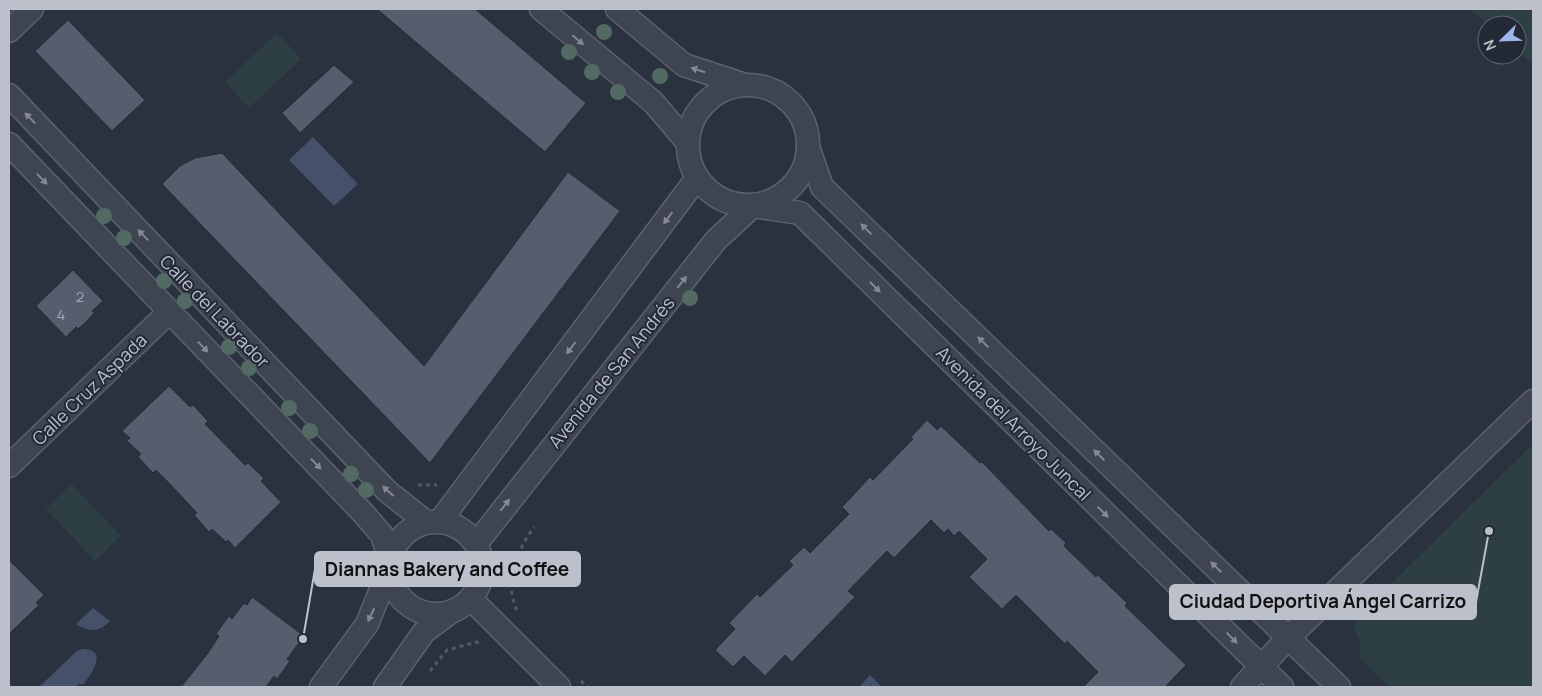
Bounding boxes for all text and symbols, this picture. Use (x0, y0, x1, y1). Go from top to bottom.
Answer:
north arrow (1477, 15, 1527, 65)
one-way arrow (571, 34, 584, 45)
text: N (1479, 37, 1500, 54)
one-way arrow (691, 65, 706, 73)
one-way arrow (24, 112, 36, 124)
one-way arrow (36, 173, 48, 185)
one-way arrow (663, 211, 673, 225)
one-way arrow (860, 223, 872, 235)
one-way arrow (137, 230, 149, 242)
street label: Calle del Labrador (155, 249, 275, 373)
one-way arrow (677, 276, 688, 289)
one-way arrow (869, 281, 881, 293)
house number: 2 (76, 286, 84, 307)
street label: Avenida de San Andrés (542, 291, 680, 453)
house number: 4 (57, 304, 66, 325)
street label: Calle Cruz Aspada (26, 328, 152, 450)
one-way arrow (977, 336, 989, 348)
street label: Avenida del Arroyo Juncal (931, 340, 1097, 506)
one-way arrow (197, 341, 209, 353)
one-way arrow (565, 341, 576, 354)
one-way arrow (1094, 449, 1106, 461)
one-way arrow (310, 458, 322, 470)
one-way arrow (383, 485, 395, 497)
one-way arrow (499, 499, 510, 512)
one-way arrow (1097, 506, 1109, 518)
callout: Diannas Bakery and Coffee (315, 552, 580, 586)
text: Diannas Bakery and Coffee (325, 556, 569, 582)
one-way arrow (1211, 562, 1223, 574)
callout: Ciudad Deportiva Ángel Carrizo (1170, 585, 1476, 619)
text: Ciudad Deportiva Ángel Carrizo (1180, 588, 1466, 614)
one-way arrow (367, 608, 375, 622)
one-way arrow (1225, 632, 1237, 644)

